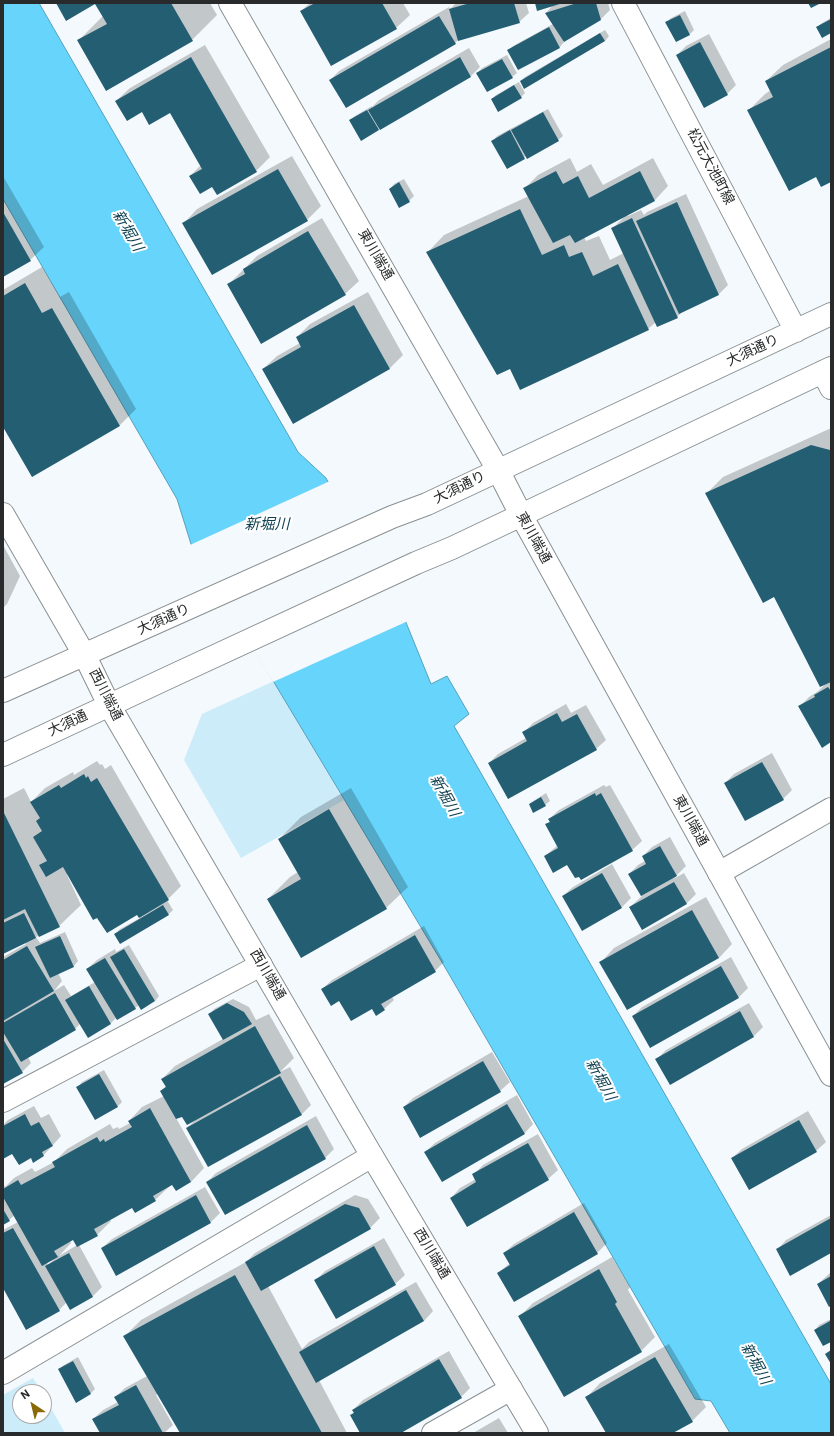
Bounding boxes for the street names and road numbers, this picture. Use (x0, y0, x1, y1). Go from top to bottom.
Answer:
street label: 松元大池町線 (683, 126, 737, 208)
street label: 東川端通 (354, 227, 396, 283)
street label: 大須通り (724, 332, 782, 370)
street label: 大須通り (431, 468, 489, 508)
street label: 東川端通 (512, 509, 554, 567)
street label: 大須通り (135, 601, 193, 639)
street label: 西川端通 (85, 666, 125, 724)
street label: 大須通 (45, 708, 91, 740)
street label: 東川端通 (669, 792, 711, 850)
street label: 西川端通 (246, 947, 288, 1003)
street label: 西川端通 (409, 1226, 453, 1282)

